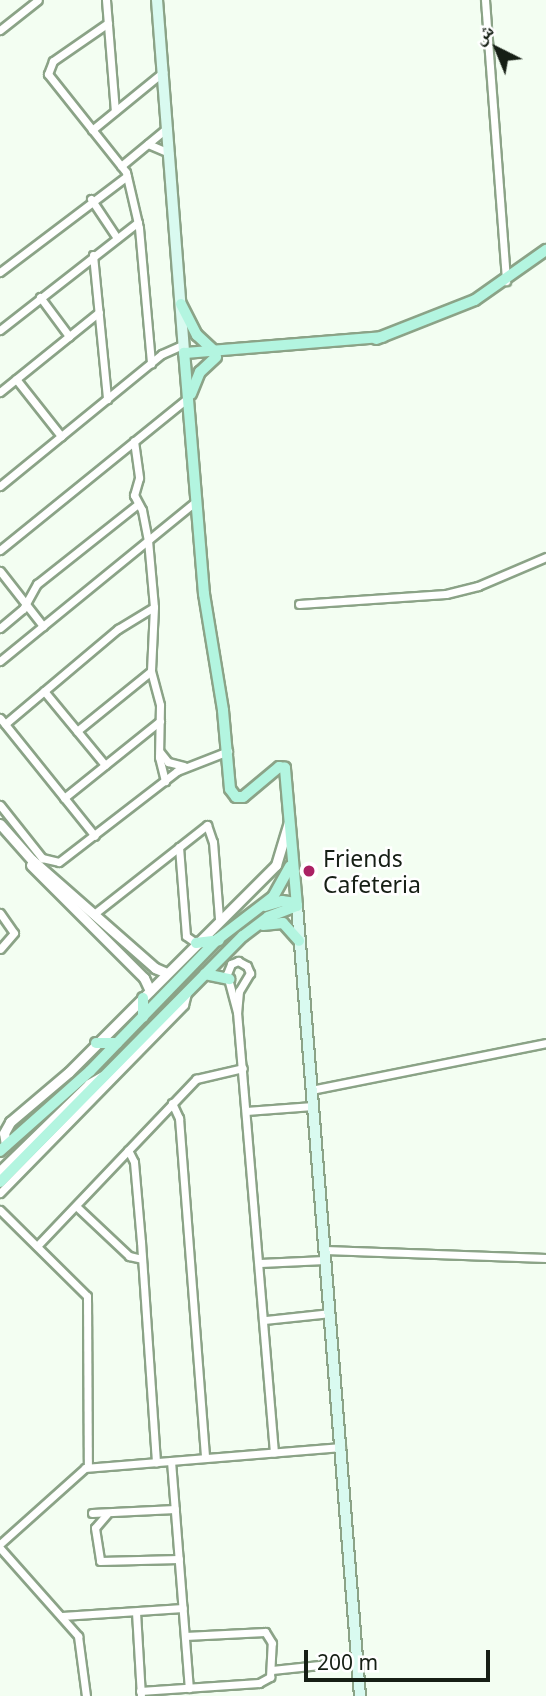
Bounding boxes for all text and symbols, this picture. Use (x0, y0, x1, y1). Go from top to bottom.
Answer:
north arrow (462, 14, 532, 84)
text: ش (466, 17, 499, 50)
place label: Friends Cafeteria (323, 844, 421, 898)
marker: Friends Cafeteria (301, 863, 317, 879)
scale bar (308, 1636, 494, 1680)
text: 200 m (317, 1648, 378, 1676)

